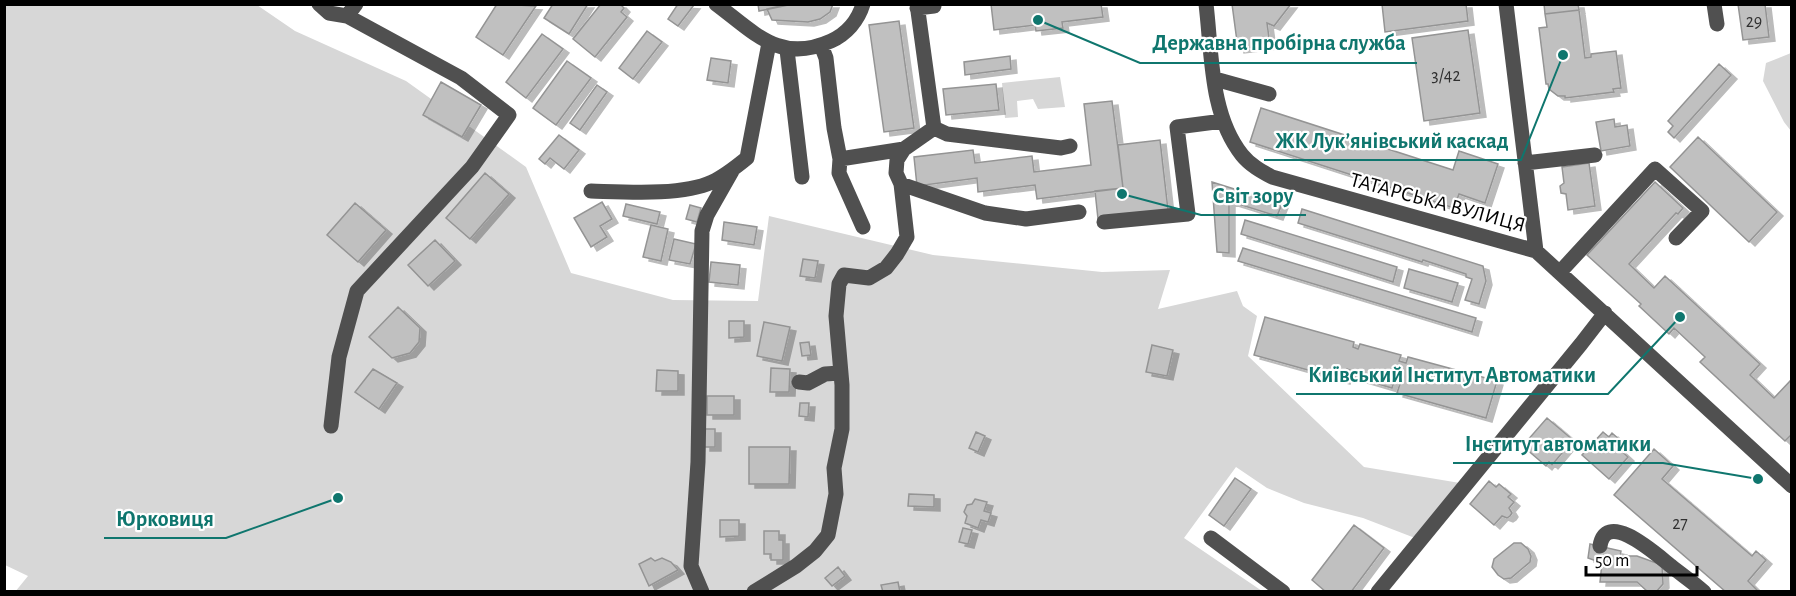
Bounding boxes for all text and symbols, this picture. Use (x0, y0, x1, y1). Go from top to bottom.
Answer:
house number: 29 (1746, 13, 1762, 31)
callout: Державна пробірна служба (1140, 23, 1417, 63)
text: Державна пробірна служба (1152, 32, 1406, 55)
house number: 3/42 (1431, 67, 1461, 85)
callout: ЖК Лук’янівський каскад (1264, 120, 1521, 160)
text: ЖК Лук’янівський каскад (1275, 130, 1509, 153)
street label: ТАТАРСЬКА ВУЛИЦЯ (1348, 169, 1528, 236)
callout: Світ зору (1201, 175, 1306, 215)
text: Світ зору (1213, 185, 1293, 208)
callout: Київський Інститут Автоматики (1296, 354, 1608, 394)
text: Київський Інститут Автоматики (1308, 364, 1596, 387)
callout: Інститут автоматики (1453, 423, 1663, 463)
text: Інститут автоматики (1465, 433, 1651, 456)
callout: Юрковиця (104, 498, 226, 538)
text: Юрковиця (116, 508, 214, 530)
house number: 27 (1672, 515, 1688, 533)
scale bar (1586, 539, 1697, 577)
text: 50 m (1595, 552, 1629, 570)

